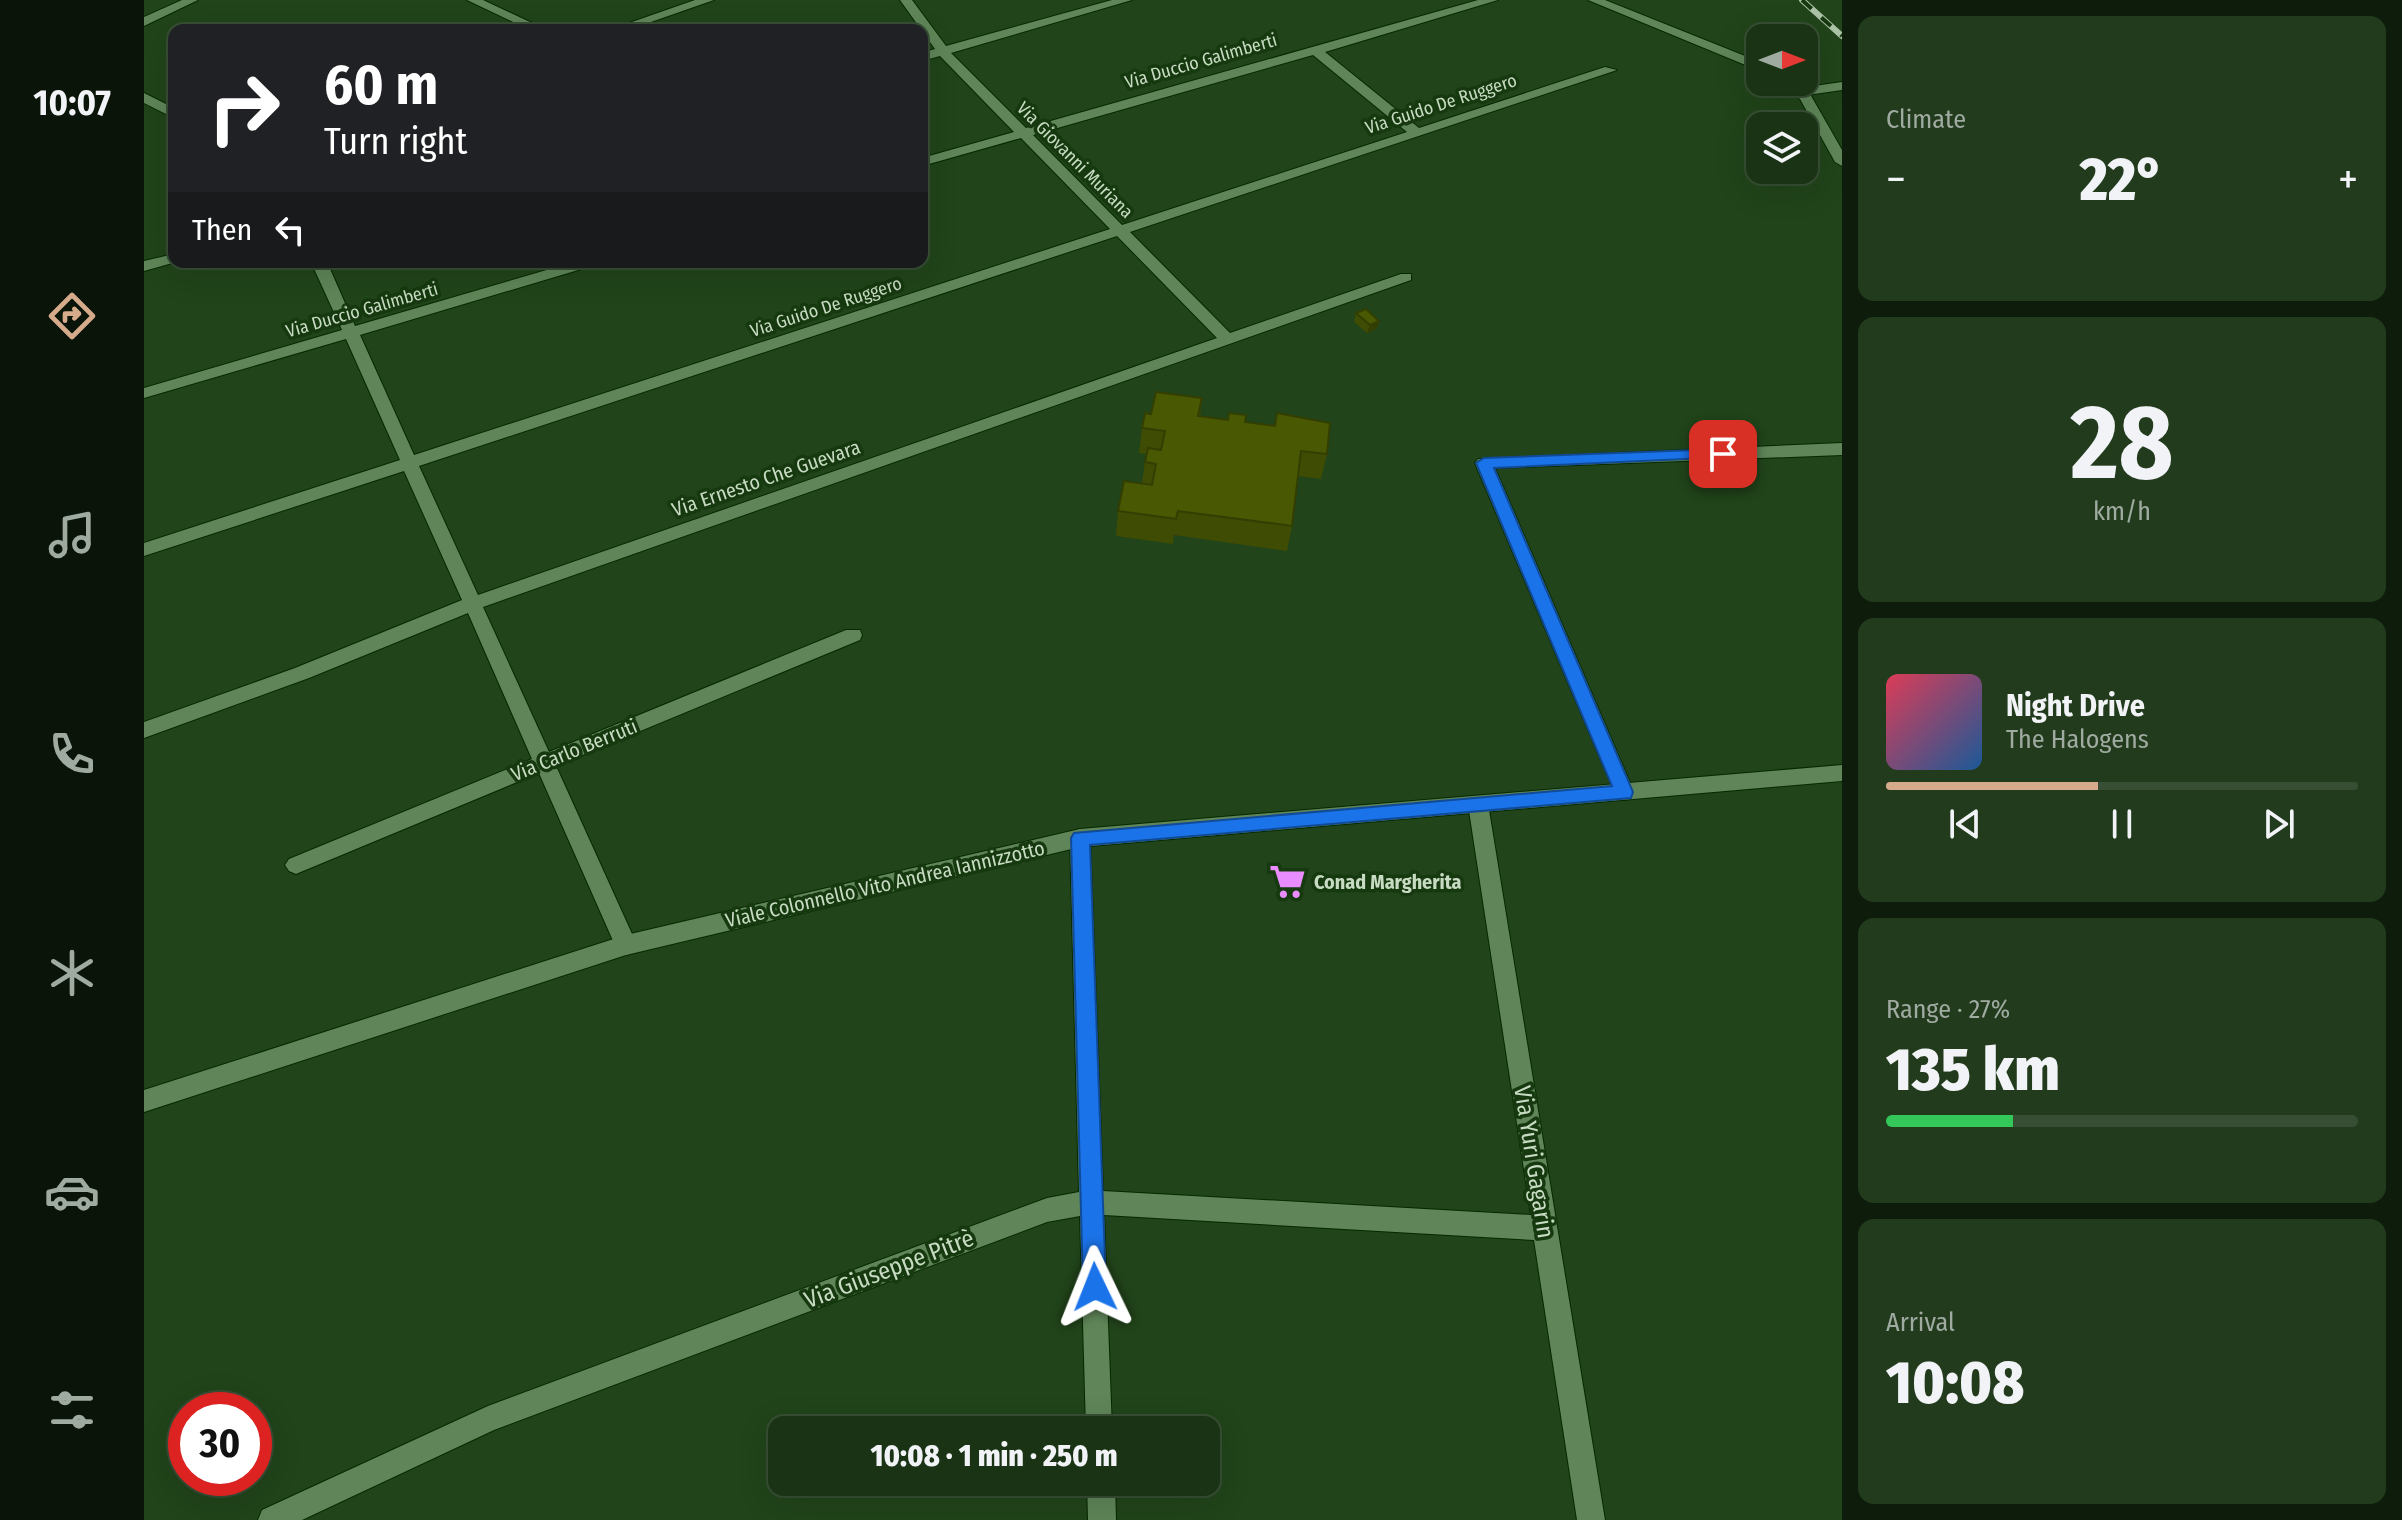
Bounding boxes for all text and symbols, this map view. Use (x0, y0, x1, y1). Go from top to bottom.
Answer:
north arrow (1746, 24, 1818, 96)
map controls (1746, 24, 1818, 184)
street label: Via Duccio Galimberti (1122, 29, 1280, 93)
text: 60 m (324, 52, 438, 119)
icon: right (192, 56, 296, 160)
street label: Via Guido De Ruggero (1362, 69, 1520, 139)
text: 10:07 (33, 81, 111, 125)
street label: Via Giovanni Muriana (1012, 97, 1138, 223)
text: Climate (1886, 104, 1966, 135)
button: layers (1746, 112, 1818, 184)
text: Turn right (324, 120, 467, 164)
text: 22° (2080, 144, 2164, 216)
text: − (1886, 153, 1906, 206)
text: + (2338, 153, 2358, 206)
icon: left (268, 208, 312, 252)
text: Then (192, 212, 252, 248)
street label: Via Guido De Ruggero (747, 272, 905, 342)
street label: Via Duccio Galimberti (283, 278, 441, 342)
icon: directions (44, 288, 100, 344)
text: 28 (2070, 381, 2174, 506)
pin (1689, 420, 1757, 488)
icon: arrive (1701, 432, 1745, 476)
street label: Via Ernesto Che Guevara (669, 434, 863, 522)
text: km/h (2093, 496, 2151, 527)
icon: music (44, 507, 100, 563)
text: Night Drive (2006, 688, 2145, 724)
street label: Via Carlo Berruti (508, 714, 640, 786)
text: The Halogens (2006, 724, 2149, 755)
icon: phone (44, 726, 100, 782)
icon: previous (1943, 802, 1987, 846)
icon: pause (2100, 802, 2144, 846)
icon: next (2257, 802, 2301, 846)
street label: Viale Colonnello Vito Andrea Iannizzotto (723, 836, 1047, 932)
supermarket icon: Conad Margherita (1269, 863, 1307, 901)
place label: Conad Margherita (1314, 870, 1462, 894)
icon: climate (44, 945, 100, 1001)
text: Range · 27% (1886, 994, 2010, 1025)
text: 135 km (1886, 1034, 2060, 1106)
street label: Via Yuri Gagarin (1508, 1084, 1560, 1240)
icon: car (44, 1164, 100, 1220)
street label: Via Giuseppe Pitrè (800, 1224, 978, 1314)
position arrow (1053, 1245, 1137, 1329)
text: Arrival (1886, 1307, 1955, 1338)
text: 10:08 (1886, 1347, 2025, 1419)
icon: filters (44, 1382, 100, 1438)
speed limit sign: 30 (168, 1392, 272, 1496)
text: 10:08 · 1 min · 250 m (871, 1438, 1118, 1474)

